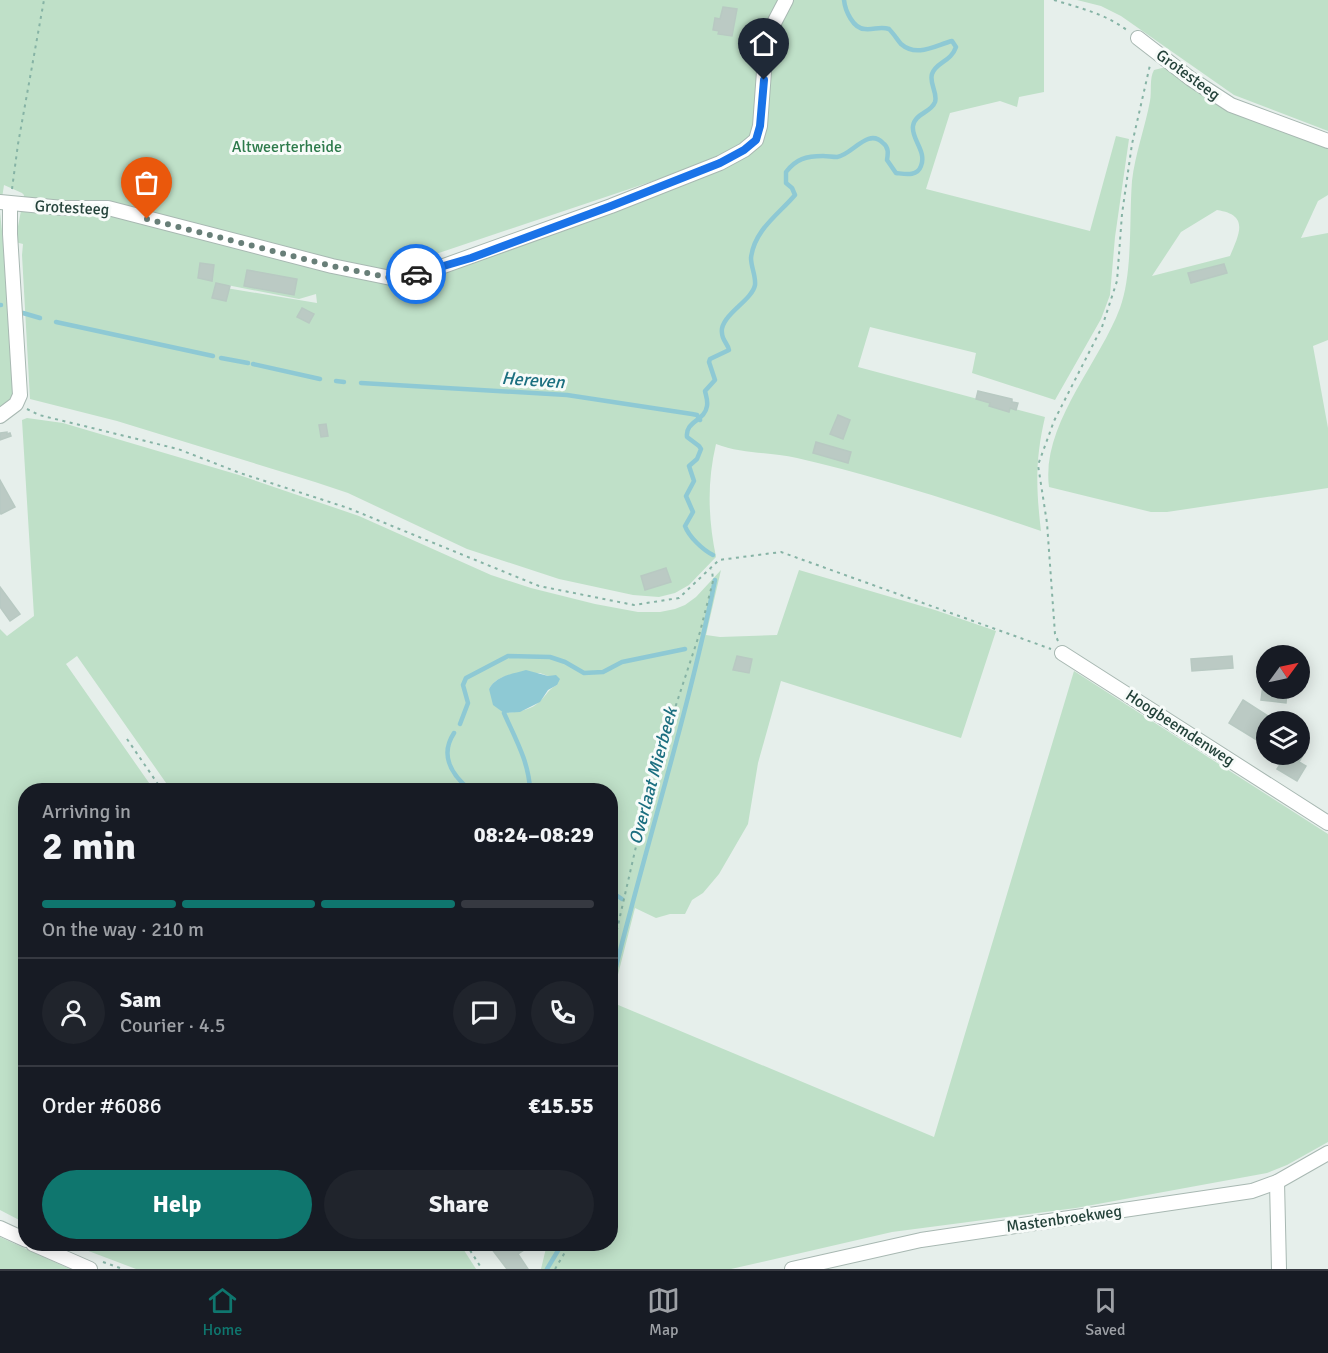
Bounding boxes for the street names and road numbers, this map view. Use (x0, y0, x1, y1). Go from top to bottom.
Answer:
street label: Grotesteeg (1152, 45, 1224, 105)
street label: Grotesteeg (34, 196, 110, 220)
street label: Hoogbeemdenweg (1122, 685, 1238, 771)
street label: Mastenbroekweg (1005, 1201, 1123, 1237)

